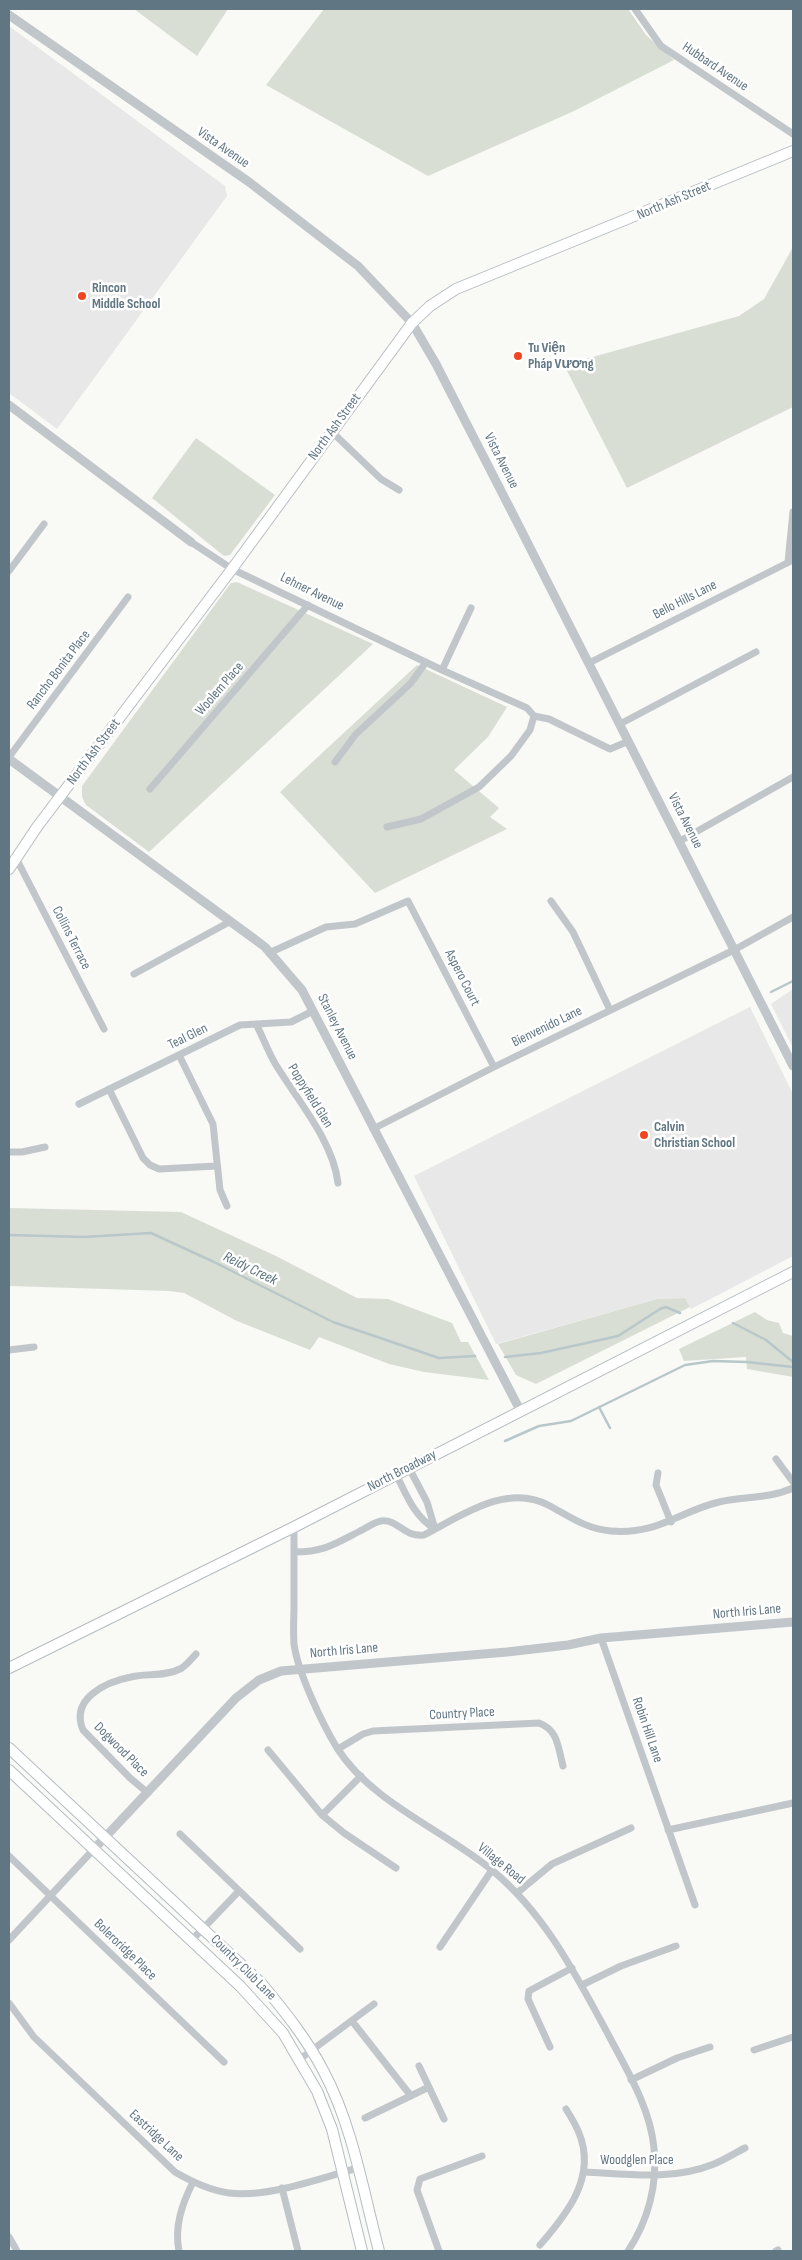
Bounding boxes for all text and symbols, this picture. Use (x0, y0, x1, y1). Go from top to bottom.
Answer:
street label: Hubbard Avenue (679, 39, 751, 95)
street label: Vista Avenue (194, 124, 252, 172)
street label: North Ash Street (635, 178, 713, 224)
place label: Rincon Middle School (92, 280, 160, 312)
marker: Rincon Middle School (76, 290, 88, 302)
place label: Tu Viện Pháp Vương (528, 340, 594, 372)
marker: Tu Viện Pháp Vương (512, 350, 524, 362)
street label: North Ash Street (305, 390, 365, 464)
street label: Vista Avenue (480, 430, 522, 492)
street label: Lehner Avenue (277, 569, 347, 615)
street label: Bello Hills Lane (650, 577, 720, 623)
street label: Rancho Bonita Place (24, 627, 94, 713)
street label: Woolem Place (192, 659, 248, 719)
street label: North Ash Street (64, 716, 124, 788)
street label: Vista Avenue (664, 790, 706, 852)
street label: Collins Terrace (48, 904, 94, 972)
street label: Aspero Court (441, 947, 483, 1009)
street label: Stanley Avenue (313, 991, 361, 1063)
street label: Bienvenido Lane (509, 1003, 585, 1051)
street label: Teal Glen (166, 1020, 210, 1054)
street label: Poppyfield Glen (284, 1061, 336, 1131)
place label: Calvin Christian School (654, 1119, 735, 1152)
marker: Calvin Christian School (638, 1129, 650, 1141)
water label: Reidy Creek (220, 1248, 280, 1290)
street label: North Broadway (365, 1446, 439, 1496)
street label: North Iris Lane (712, 1601, 782, 1623)
street label: North Iris Lane (309, 1640, 379, 1662)
street label: Robin Hill Lane (628, 1695, 666, 1765)
street label: Country Place (429, 1704, 495, 1724)
street label: Dogwood Place (90, 1719, 152, 1781)
street label: Village Road (474, 1840, 528, 1888)
street label: Boleroridge Place (90, 1916, 160, 1984)
street label: Country Club Lane (207, 1932, 279, 2004)
street label: Eastridge Lane (125, 2107, 187, 2165)
street label: Woodglen Place (600, 2152, 674, 2168)

